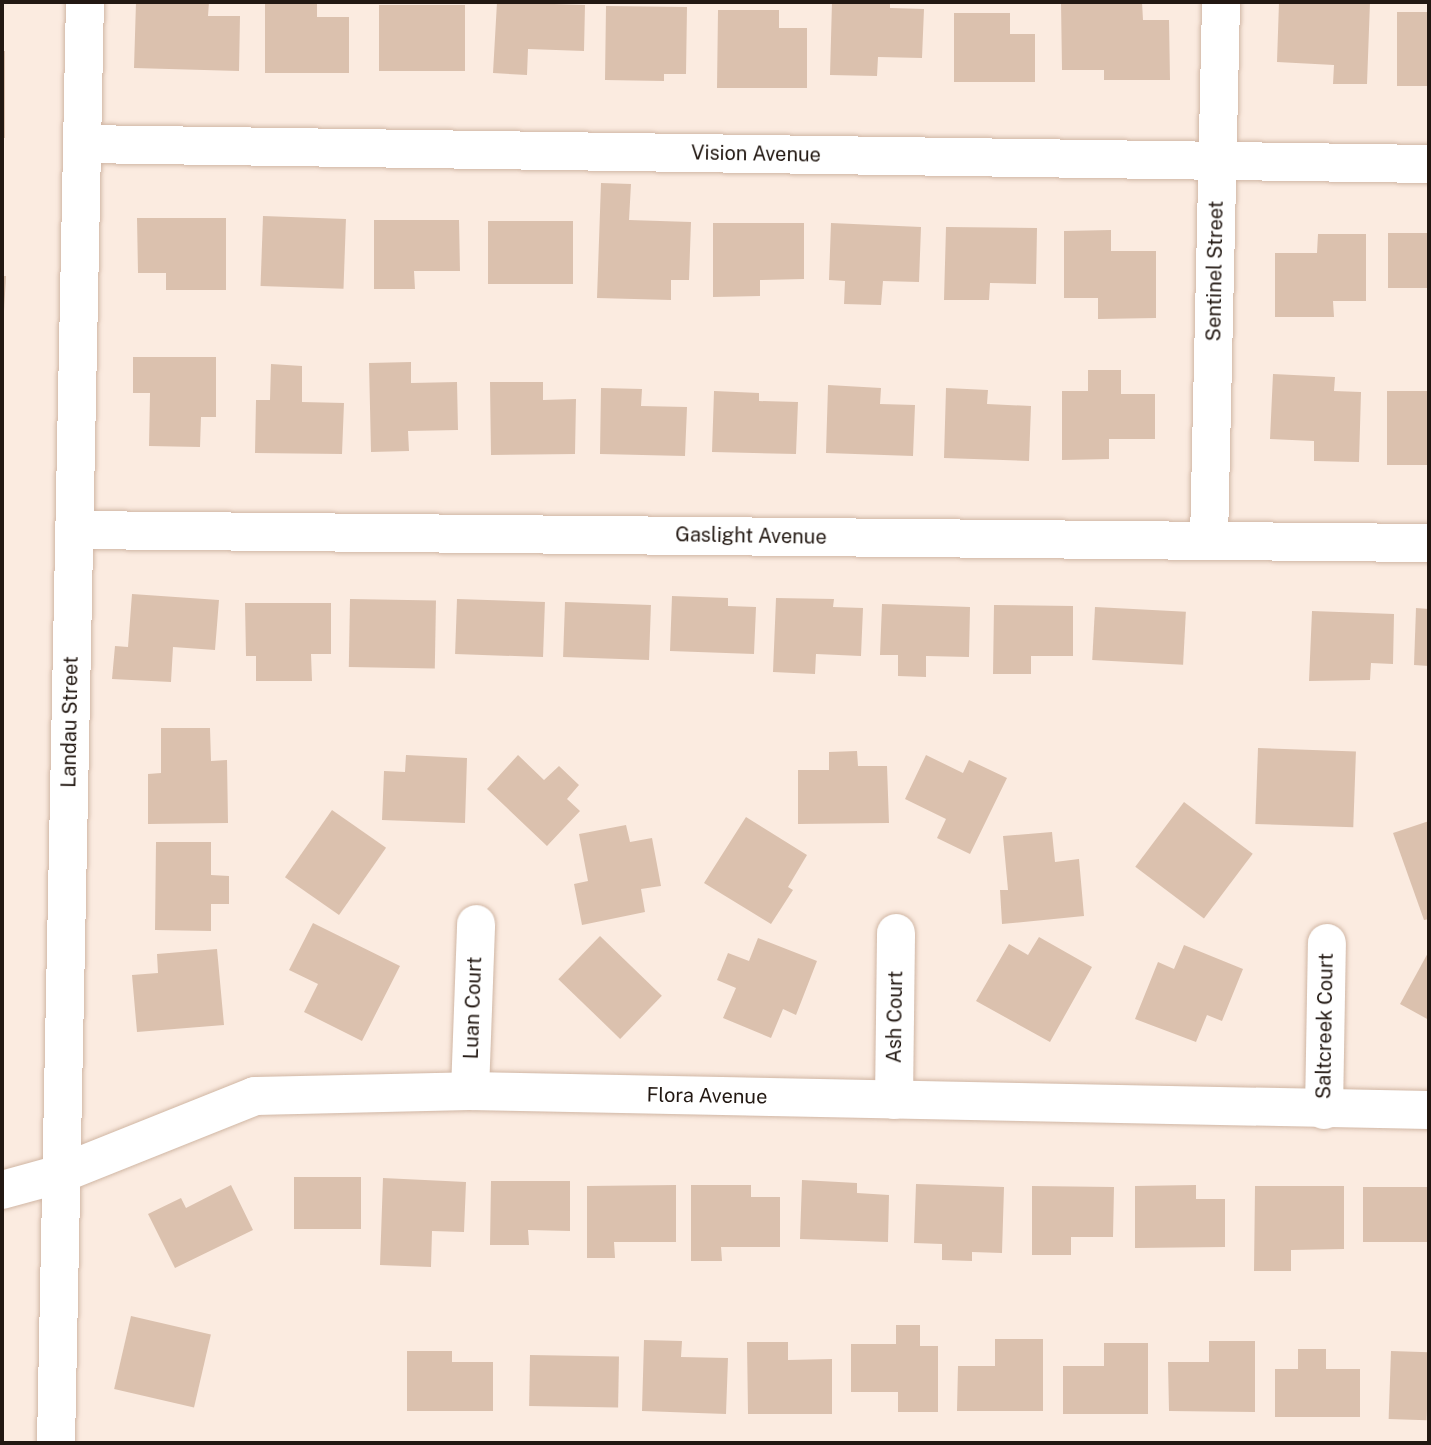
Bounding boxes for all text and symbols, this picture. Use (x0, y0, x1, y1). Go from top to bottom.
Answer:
street label: Vision Avenue (691, 141, 821, 167)
street label: Sentinel Street (1202, 200, 1228, 342)
street label: Gaslight Avenue (675, 523, 827, 549)
street label: Landau Street (57, 656, 83, 788)
street label: Saltcreek Court (1312, 953, 1338, 1099)
street label: Luan Court (459, 956, 487, 1060)
street label: Ash Court (882, 971, 908, 1063)
street label: Flora Avenue (646, 1083, 768, 1109)

